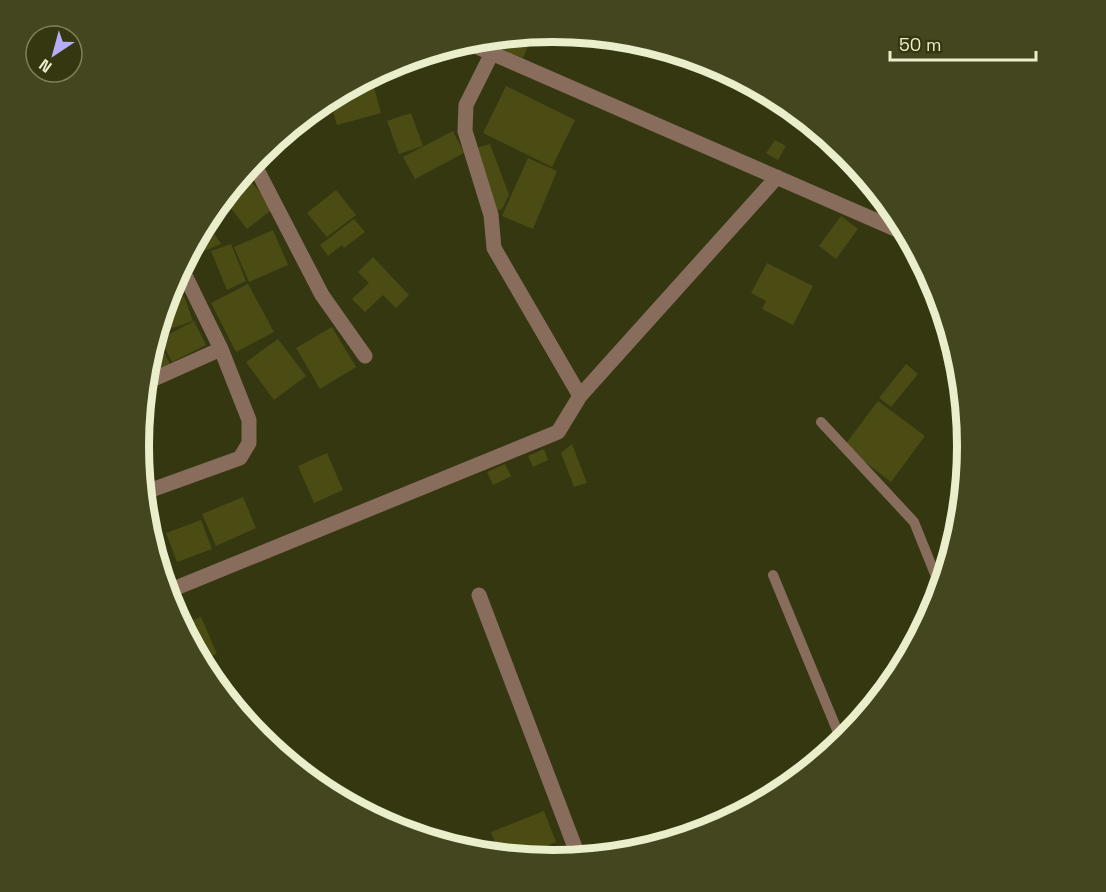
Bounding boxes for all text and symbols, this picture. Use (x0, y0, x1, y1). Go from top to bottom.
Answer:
north arrow (24, 24, 84, 84)
scale bar (890, 24, 1036, 62)
text: 50 m (899, 33, 941, 56)
text: N (35, 54, 56, 77)

